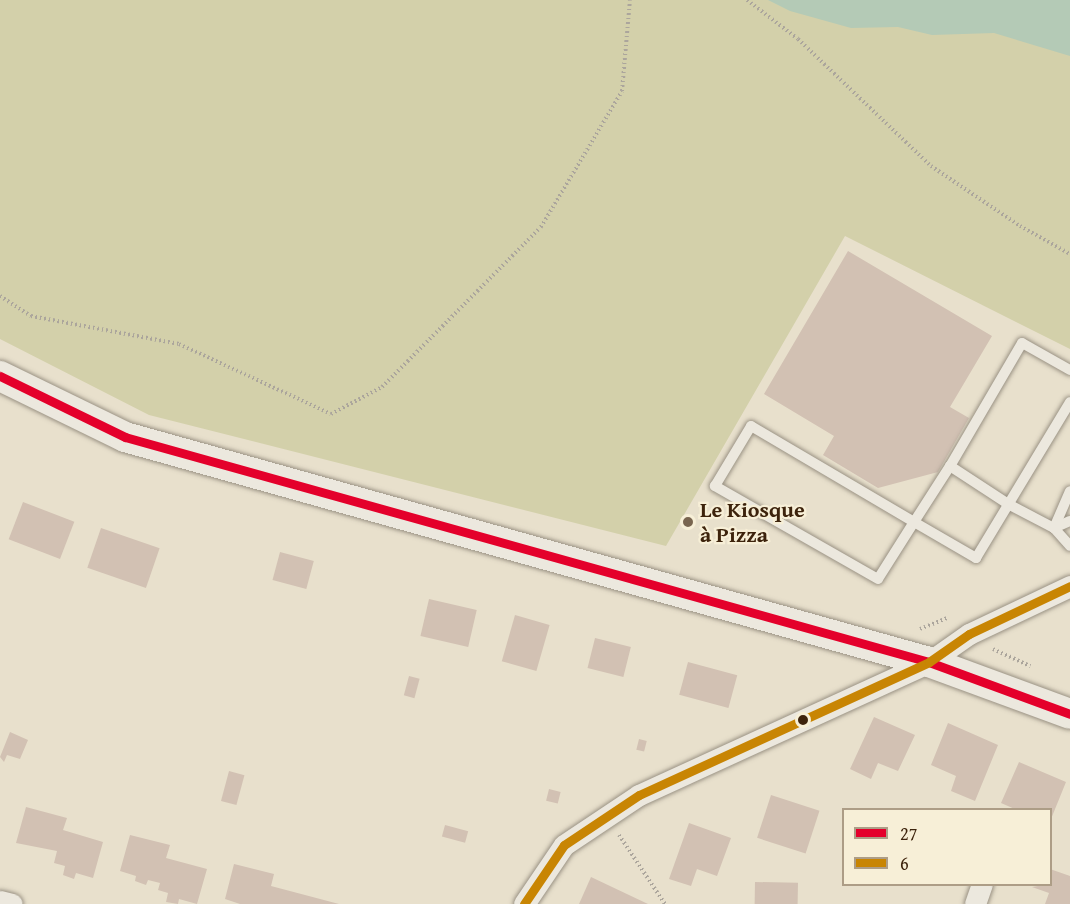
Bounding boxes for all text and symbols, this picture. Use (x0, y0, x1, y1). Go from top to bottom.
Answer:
place label: Le Kiosque à Pizza (700, 496, 805, 548)
marker: Le Kiosque à Pizza (681, 515, 695, 529)
unlabelled marker (797, 714, 809, 726)
legend (842, 808, 1052, 886)
text: 27 (900, 820, 917, 847)
text: 6 (900, 850, 909, 877)

